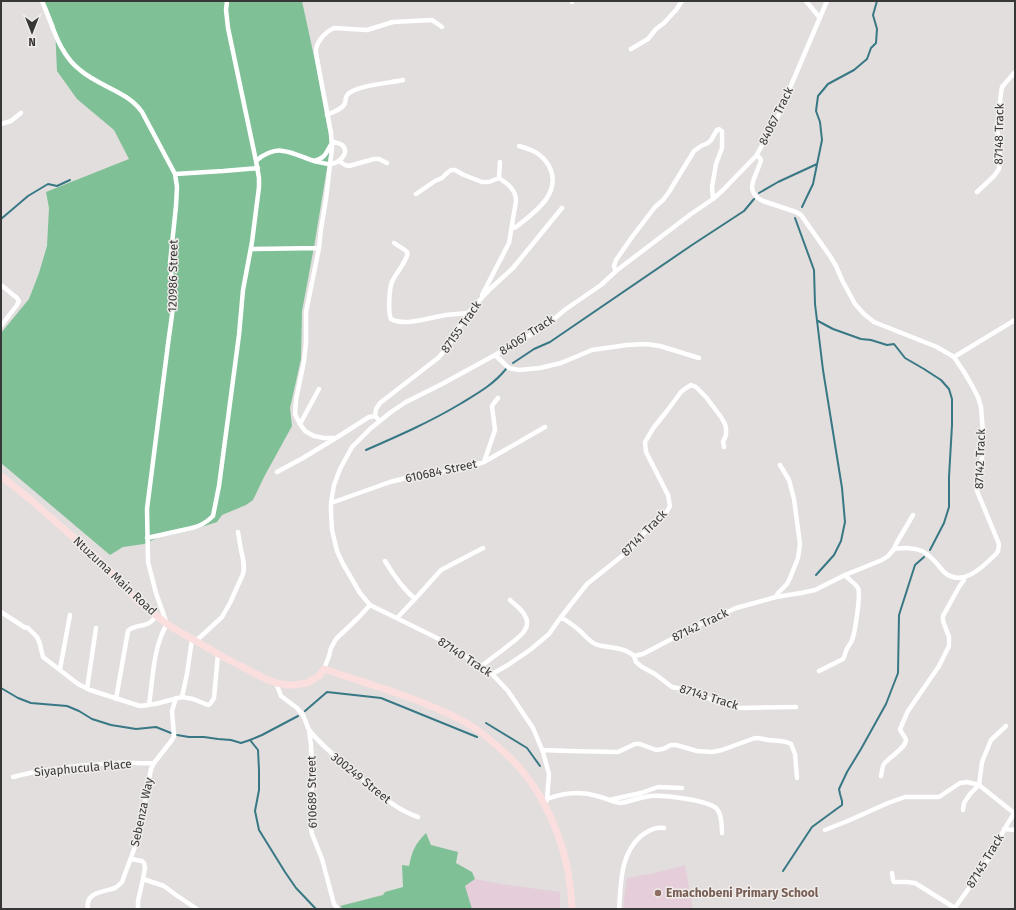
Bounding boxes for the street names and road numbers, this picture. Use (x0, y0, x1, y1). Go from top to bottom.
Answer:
street label: 84067 Track (756, 84, 796, 147)
street label: 87148 Track (991, 102, 1007, 165)
street label: 120986 Street (165, 239, 181, 312)
street label: 87155 Track (438, 298, 485, 356)
street label: 84067 Track (497, 312, 558, 358)
street label: 87142 Track (972, 428, 988, 489)
street label: 610684 Street (404, 456, 479, 485)
street label: 87141 Track (618, 506, 670, 559)
street label: Ntuzuma Main Road (70, 534, 160, 618)
street label: 87142 Track (670, 605, 731, 645)
street label: 87140 Track (435, 634, 495, 680)
street label: 87143 Track (678, 681, 741, 713)
street label: 300249 Street (328, 750, 394, 807)
street label: 610689 Street (304, 755, 320, 828)
street label: Siyaphucula Place (34, 757, 132, 779)
street label: Sebenza Way (128, 776, 156, 848)
street label: 87145 Track (963, 831, 1007, 891)

